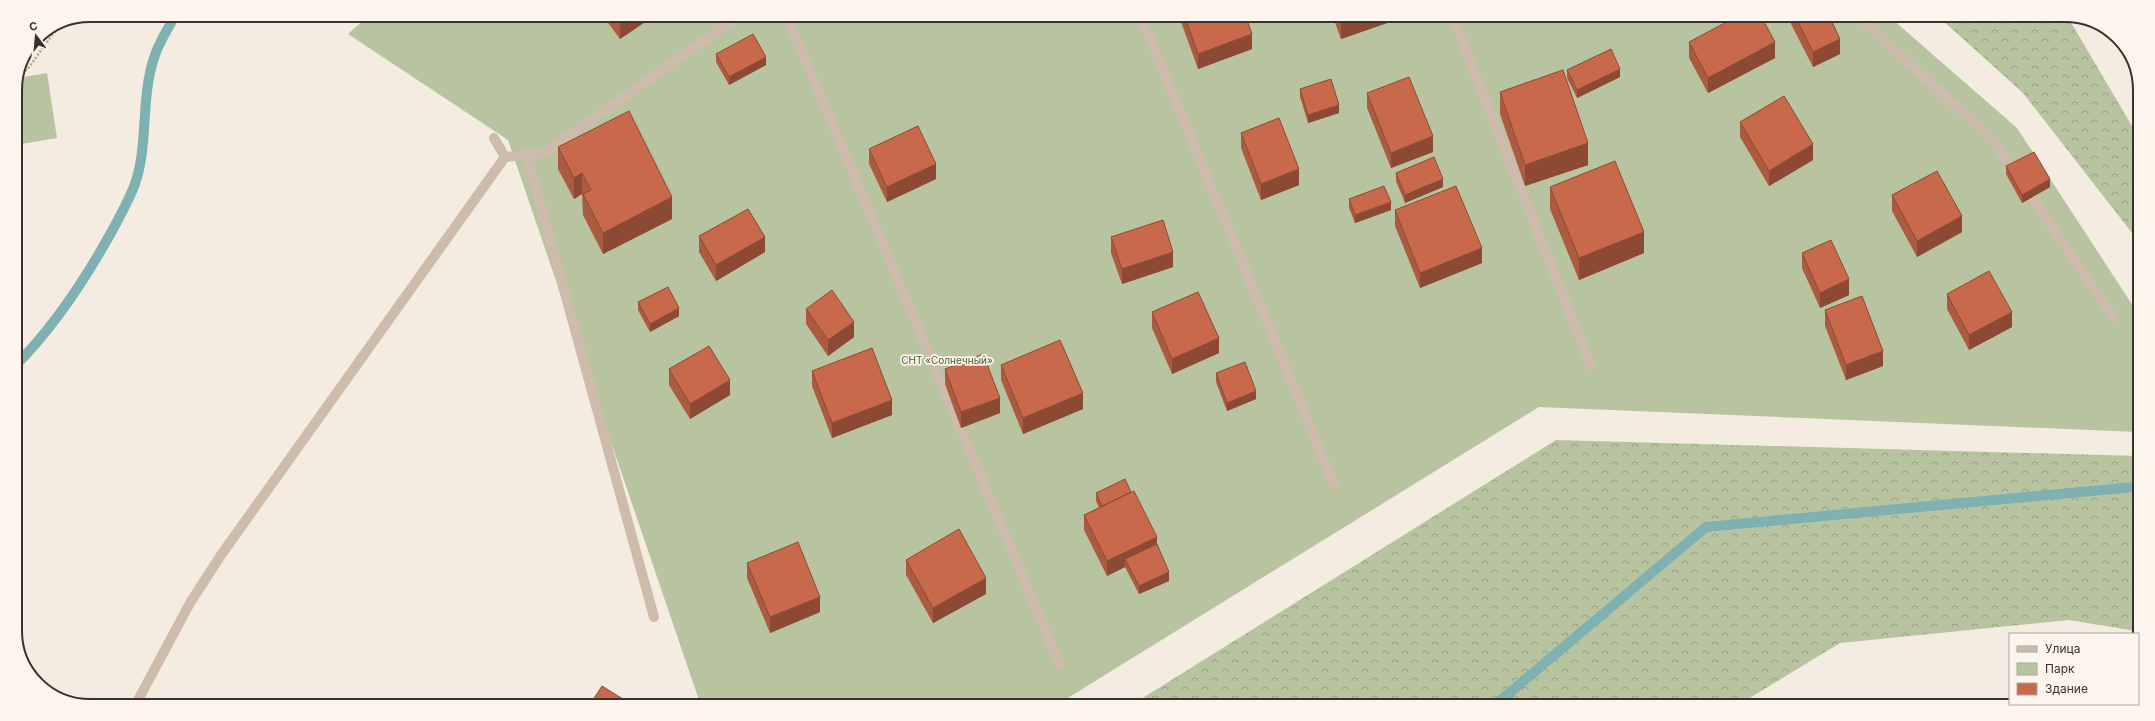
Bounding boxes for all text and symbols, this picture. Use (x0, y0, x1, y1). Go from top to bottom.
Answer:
north arrow (16, 16, 56, 56)
text: С (27, 19, 39, 34)
park label: СНТ «Солнечный» (901, 354, 993, 366)
legend (2009, 633, 2139, 705)
text: Улица (2045, 641, 2080, 656)
text: Парк (2045, 661, 2075, 676)
text: Здание (2045, 681, 2088, 696)

